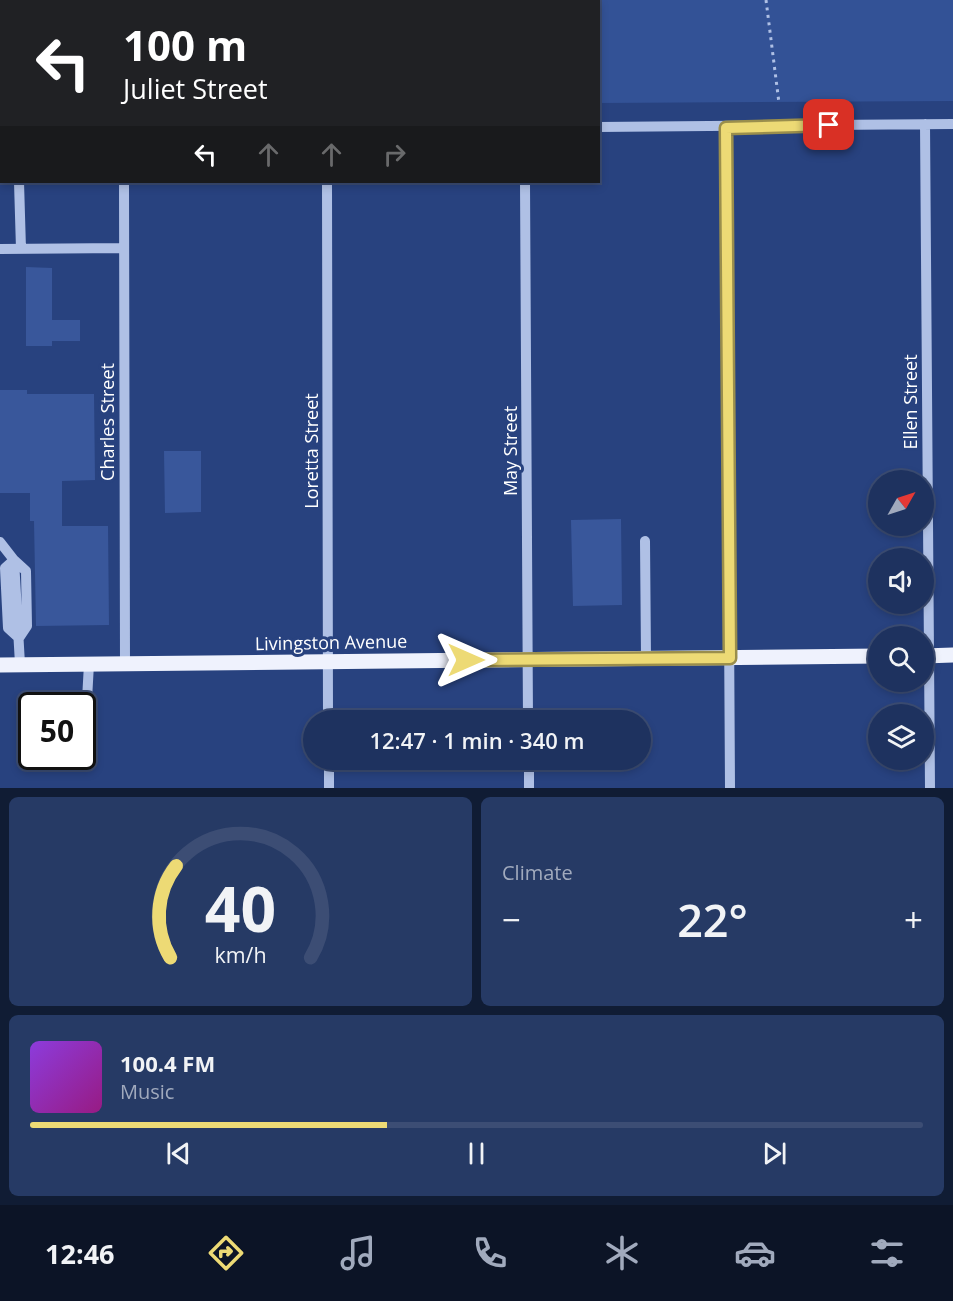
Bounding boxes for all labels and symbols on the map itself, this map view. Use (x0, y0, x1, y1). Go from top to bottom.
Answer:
pin (803, 99, 854, 150)
street label: Ellen Street (898, 354, 922, 450)
street label: Charles Street (95, 363, 119, 481)
street label: Loretta Street (299, 393, 323, 509)
street label: May Street (498, 406, 522, 496)
north arrow (868, 470, 934, 536)
position arrow (434, 628, 498, 692)
street label: Livingston Avenue (255, 629, 407, 655)
speed limit sign: 50 (18, 692, 96, 770)

